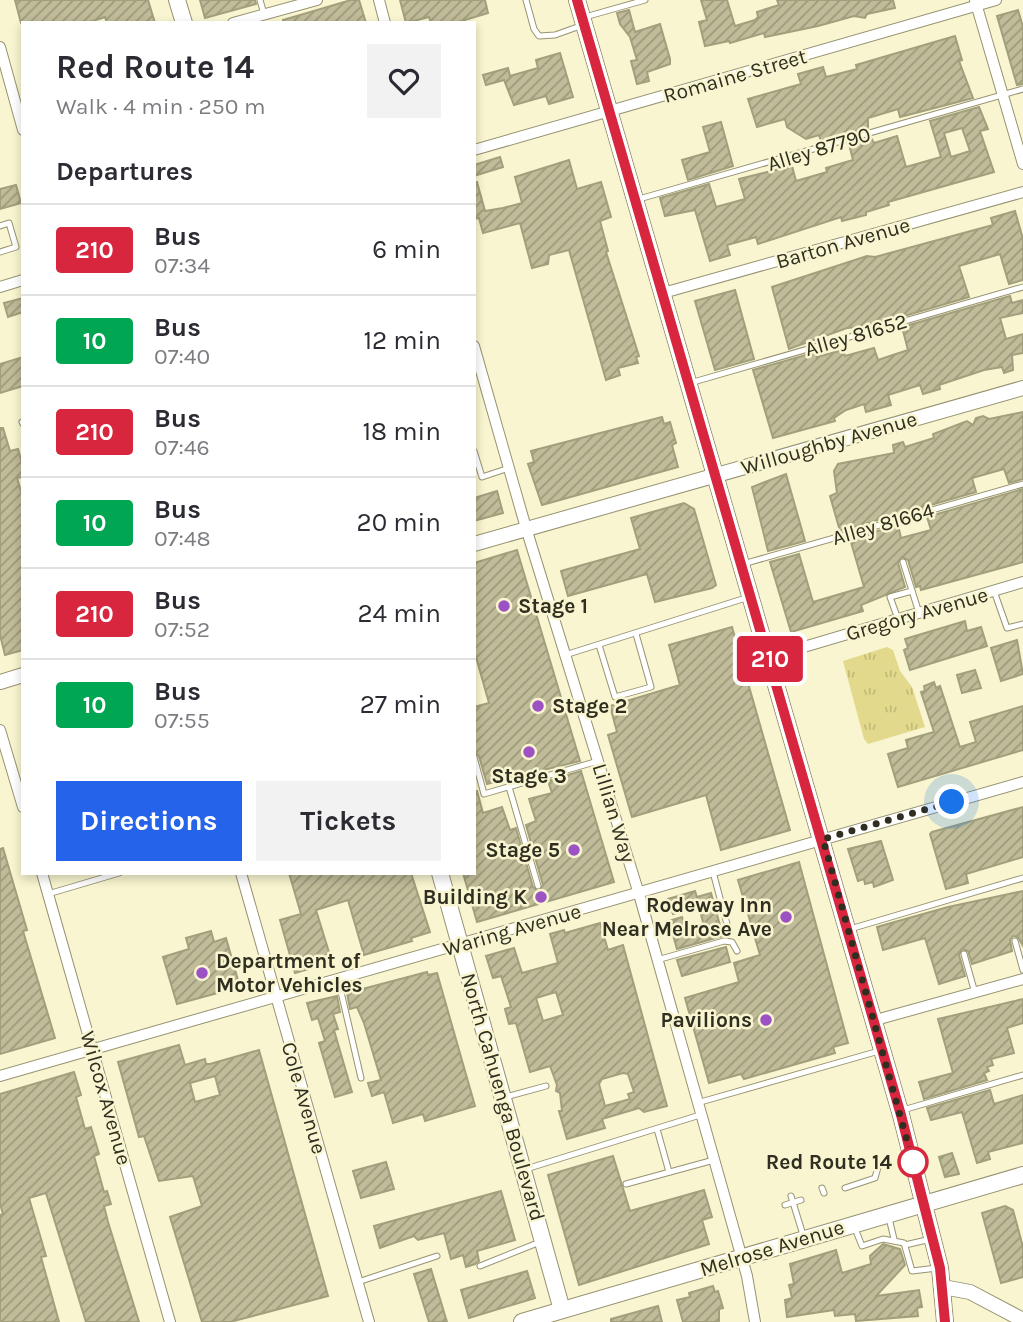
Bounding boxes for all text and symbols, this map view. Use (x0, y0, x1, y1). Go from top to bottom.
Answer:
button: heart (367, 44, 441, 118)
street label: Romaine Street (661, 44, 809, 108)
text: Red Route 14 (56, 48, 254, 86)
text: Walk · 4 min · 250 m (56, 93, 265, 120)
street label: Alley 87790 (765, 122, 873, 176)
text: Departures (56, 156, 193, 187)
street label: Barton Avenue (773, 212, 913, 274)
text: Bus (154, 221, 201, 252)
text: 6 min (372, 234, 441, 265)
text: 210 (75, 236, 114, 264)
text: 07:34 (154, 252, 210, 279)
street label: Alley 81652 (802, 309, 910, 361)
text: Bus (154, 312, 201, 343)
text: 12 min (363, 325, 441, 356)
text: 10 (83, 327, 106, 355)
text: 07:40 (154, 343, 210, 370)
text: Bus (154, 403, 201, 434)
street label: Willoughby Avenue (738, 406, 920, 480)
text: 18 min (362, 416, 441, 447)
text: 210 (75, 418, 114, 446)
text: 07:46 (154, 434, 210, 461)
text: Bus (154, 494, 201, 525)
street label: Alley 81664 (829, 498, 937, 550)
text: 20 min (357, 507, 441, 538)
text: 10 (83, 509, 106, 537)
text: 07:48 (154, 525, 211, 552)
street label: Gregory Avenue (843, 582, 991, 646)
text: Bus (154, 585, 201, 616)
place label: Stage 1 (518, 594, 588, 618)
text: 24 min (357, 598, 441, 629)
marker: Stage 1 (496, 598, 512, 614)
text: 210 (75, 600, 114, 628)
text: 07:52 (154, 616, 210, 643)
line badge: 210 (730, 636, 810, 682)
text: 210 (751, 645, 789, 673)
text: Bus (154, 676, 201, 707)
text: 27 min (360, 689, 441, 720)
text: 10 (83, 691, 106, 719)
place label: Stage 2 (552, 694, 627, 718)
marker: Stage 2 (530, 698, 546, 714)
text: 07:55 (154, 707, 210, 734)
marker: Stage 3 (521, 744, 537, 760)
street label: Lillian Way (588, 760, 641, 866)
place label: Stage 3 (491, 764, 567, 788)
button: Directions (56, 781, 242, 861)
button: Tickets (256, 781, 441, 861)
your location (934, 784, 969, 819)
place label: Stage 5 (485, 838, 560, 862)
marker: Stage 5 (566, 842, 582, 858)
place label: Building K (423, 885, 527, 909)
marker: Building K (533, 889, 549, 905)
place label: Rodeway Inn Near Melrose Ave (602, 893, 772, 941)
street label: Waring Avenue (440, 899, 584, 961)
marker: Rodeway Inn Near Melrose Ave (778, 909, 794, 925)
place label: Department of Motor Vehicles (216, 949, 363, 997)
marker: Department of Motor Vehicles (194, 965, 210, 981)
street label: North Cahuenga Boulevard (456, 970, 550, 1224)
place label: Pavilions (660, 1008, 752, 1032)
marker: Pavilions (758, 1012, 774, 1028)
street label: Wilcox Avenue (75, 1028, 137, 1168)
street label: Cole Avenue (277, 1039, 331, 1157)
marker: Red Route 14 (898, 1147, 928, 1177)
place label: Red Route 14 (766, 1150, 892, 1174)
street label: Melrose Avenue (697, 1215, 847, 1281)

